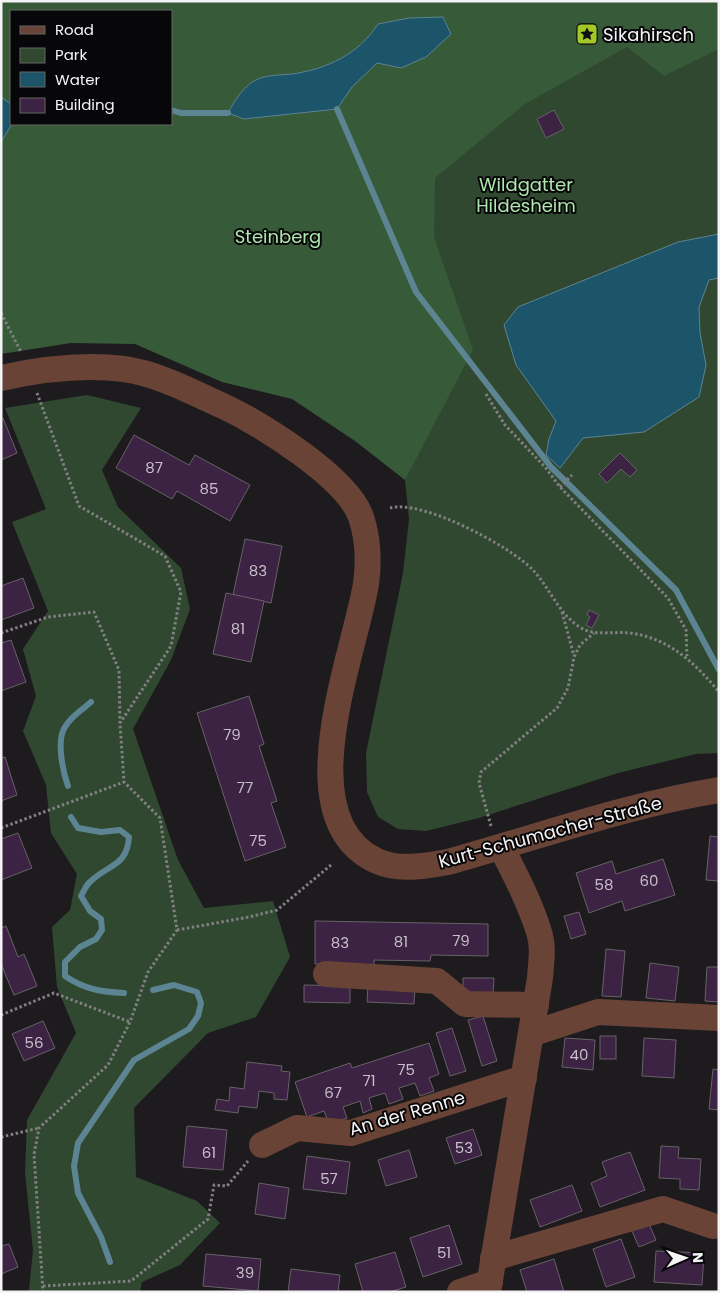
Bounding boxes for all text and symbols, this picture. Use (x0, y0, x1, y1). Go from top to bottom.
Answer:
legend (10, 10, 172, 125)
text: Road (55, 19, 94, 40)
place icon: Sikahirsch (575, 22, 599, 46)
place label: Sikahirsch (603, 22, 694, 47)
text: Park (55, 44, 87, 65)
text: Water (55, 69, 101, 90)
text: Building (55, 94, 115, 115)
park label: Wildgatter Hildesheim (476, 172, 576, 218)
park label: Steinberg (235, 224, 321, 249)
house number: 87 (145, 457, 163, 478)
house number: 85 (200, 478, 218, 499)
house number: 83 (249, 560, 267, 581)
house number: 81 (231, 618, 245, 639)
house number: 79 (223, 724, 241, 745)
house number: 77 (237, 777, 253, 798)
street label: Kurt-Schumacher-Straße (435, 790, 665, 874)
house number: 75 (249, 830, 267, 851)
house number: 60 (640, 870, 658, 891)
house number: 58 (595, 874, 613, 895)
house number: 79 (452, 930, 470, 951)
house number: 81 (394, 931, 408, 952)
house number: 83 (331, 932, 349, 953)
house number: 56 (25, 1032, 43, 1053)
house number: 40 (570, 1044, 588, 1065)
house number: 75 (397, 1059, 415, 1080)
house number: 71 (363, 1070, 376, 1091)
house number: 67 (324, 1082, 342, 1103)
street label: An der Renne (346, 1084, 468, 1142)
house number: 53 (455, 1137, 473, 1158)
house number: 61 (202, 1142, 216, 1163)
house number: 57 (320, 1168, 338, 1189)
north arrow (660, 1233, 710, 1283)
house number: 51 (437, 1242, 451, 1263)
text: N (688, 1252, 708, 1263)
house number: 39 (236, 1262, 254, 1283)

